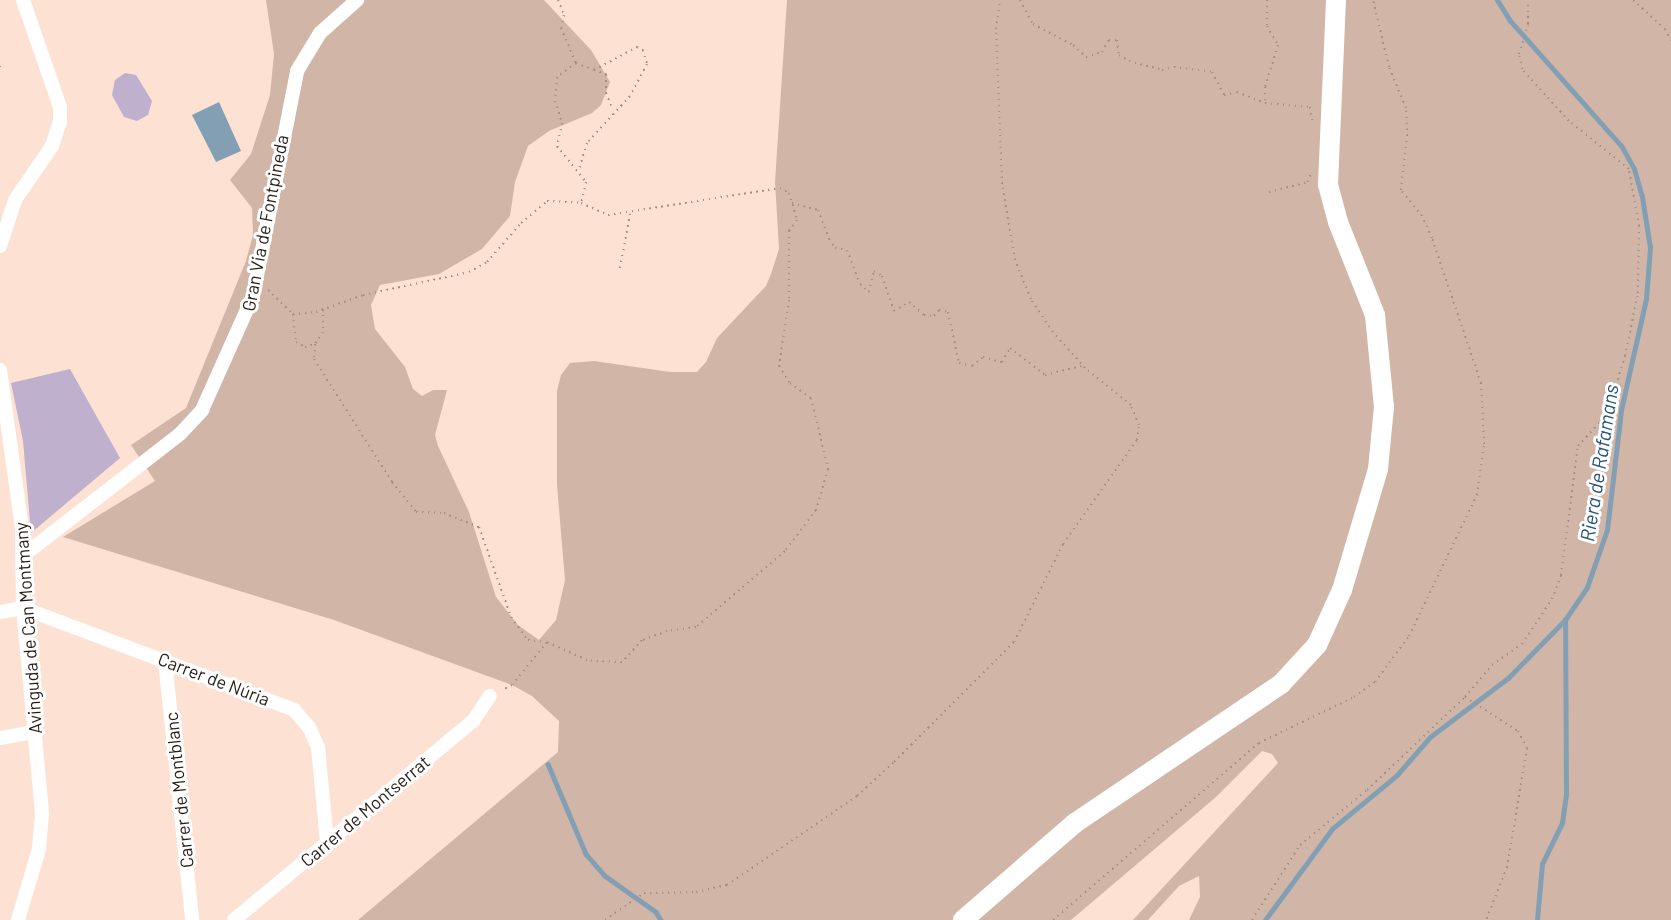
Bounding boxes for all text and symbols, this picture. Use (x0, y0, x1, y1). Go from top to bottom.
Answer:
street label: Gran Via de Fontpineda (237, 133, 293, 313)
water label: Riera de Rafamans (1575, 383, 1623, 543)
street label: Avinguda de Can Montmany (10, 521, 46, 735)
street label: Carrer de Núria (155, 648, 273, 710)
street label: Carrer de Montblanc (160, 711, 198, 869)
street label: Carrer de Montserrat (296, 751, 434, 871)

